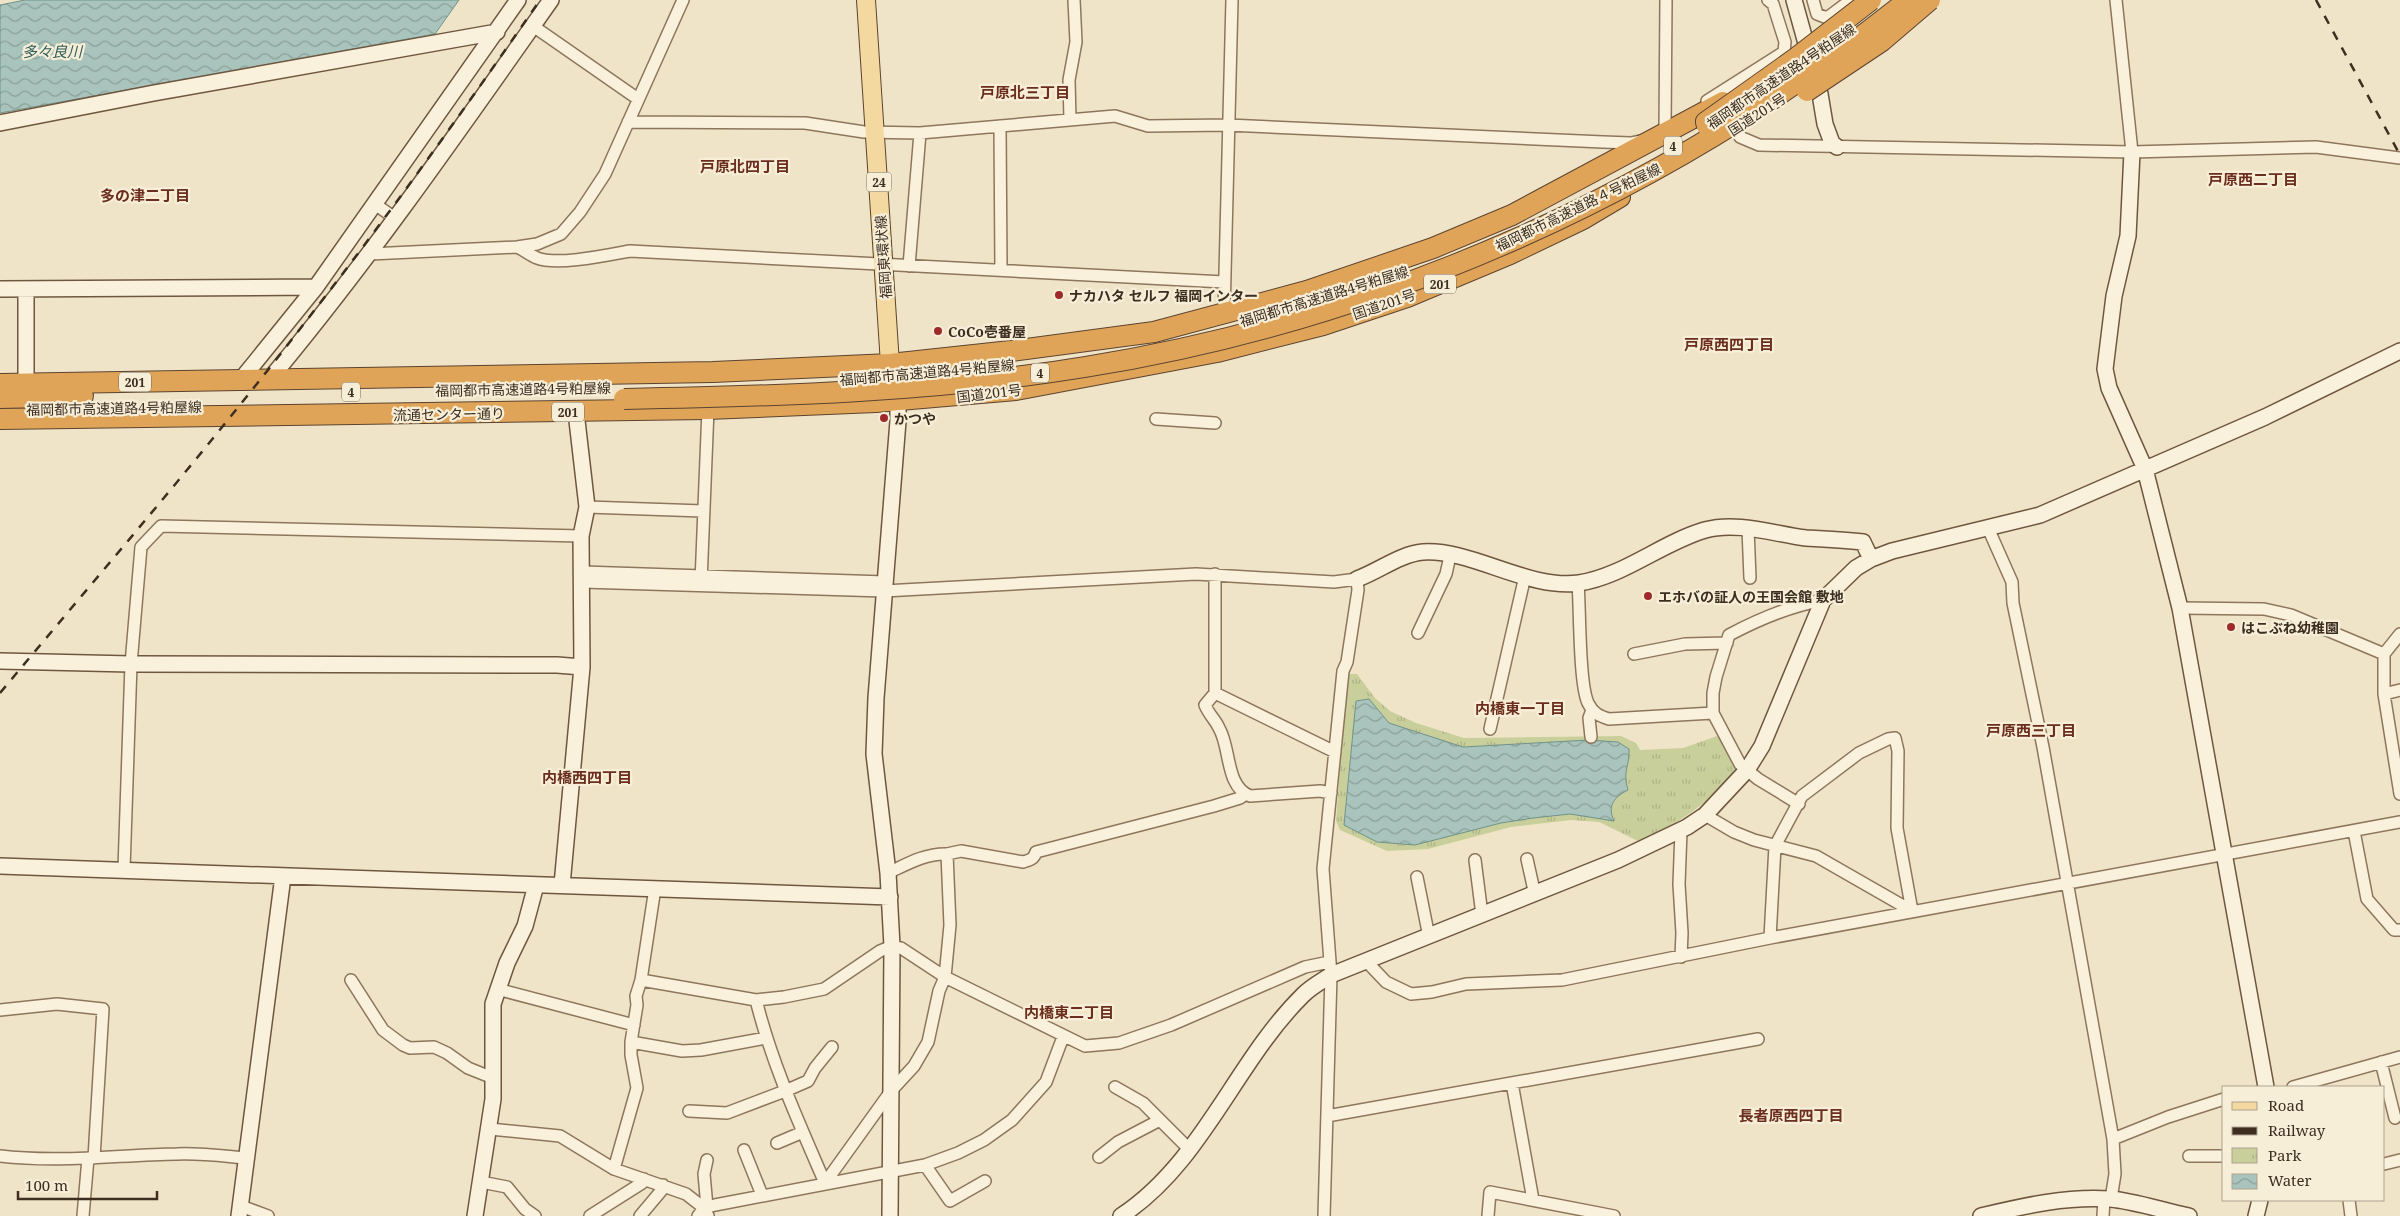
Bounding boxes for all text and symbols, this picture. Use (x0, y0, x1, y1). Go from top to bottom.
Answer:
street label: 福岡都市高速道路4号粕屋線 (1703, 19, 1859, 133)
water label: 多々良川 (22, 41, 84, 61)
district label: 戸原北三丁目 (980, 82, 1070, 102)
street label: 国道201号 (1724, 88, 1790, 140)
road number: 4 (1664, 136, 1682, 156)
district label: 戸原北四丁目 (700, 156, 790, 176)
street label: 福岡都市高速道路４号粕屋線 (1492, 159, 1664, 255)
district label: 戸原西二丁目 (2208, 169, 2298, 189)
road number: 24 (866, 172, 892, 192)
district label: 多の津二丁目 (100, 185, 190, 205)
street label: 福岡東環状線 (871, 214, 895, 300)
street label: 福岡都市高速道路4号粕屋線 (1237, 261, 1411, 331)
road number: 201 (1424, 274, 1456, 294)
street label: 国道201号 (1350, 284, 1418, 324)
place label: ナカハタ セルフ 福岡インター (1069, 286, 1258, 305)
marker: ナカハタ セルフ 福岡インター (1053, 289, 1065, 301)
place label: CoCo壱番屋 (948, 322, 1026, 341)
marker: CoCo壱番屋 (932, 325, 944, 337)
district label: 戸原西四丁目 (1684, 334, 1774, 354)
street label: 福岡都市高速道路4号粕屋線 (839, 355, 1015, 389)
road number: 4 (1031, 363, 1049, 382)
road number: 201 (119, 372, 151, 392)
street label: 福岡都市高速道路4号粕屋線 (435, 378, 611, 400)
street label: 国道201号 (955, 380, 1023, 406)
road number: 4 (342, 382, 360, 402)
street label: 福岡都市高速道路4号粕屋線 (26, 397, 202, 419)
road number: 201 (552, 402, 584, 422)
street label: 流通センター通り (393, 404, 505, 424)
place label: かつや (894, 409, 936, 428)
marker: かつや (878, 412, 890, 424)
place label: エホバの証人の王国会館 敷地 (1658, 587, 1844, 606)
marker: エホバの証人の王国会館 敷地 (1642, 590, 1654, 602)
place label: はこぶね幼稚園 (2241, 618, 2339, 637)
marker: はこぶね幼稚園 (2225, 621, 2237, 633)
district label: 内橋東一丁目 (1475, 698, 1565, 718)
district label: 戸原西三丁目 (1986, 720, 2076, 740)
district label: 内橋西四丁目 (542, 767, 632, 787)
district label: 内橋東二丁目 (1024, 1002, 1114, 1022)
legend (2222, 1086, 2385, 1201)
text: Road (2268, 1095, 2304, 1115)
district label: 長者原西四丁目 (1738, 1105, 1844, 1125)
text: Railway (2268, 1120, 2326, 1140)
text: Park (2268, 1145, 2302, 1165)
scale bar (18, 1168, 156, 1200)
text: Water (2268, 1170, 2311, 1190)
text: 100 m (25, 1175, 68, 1195)

